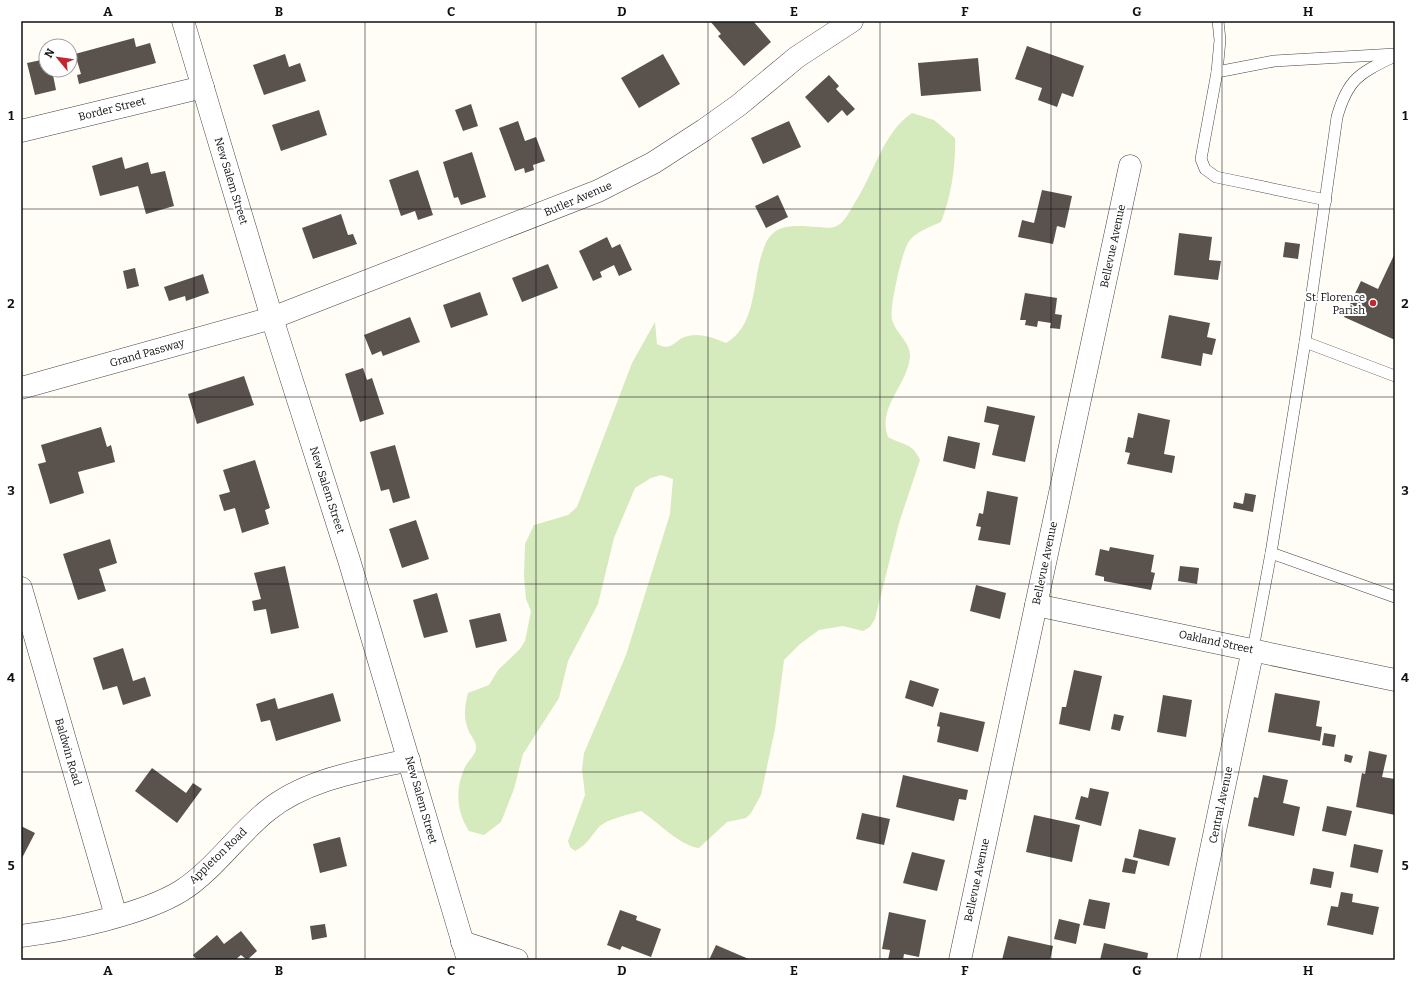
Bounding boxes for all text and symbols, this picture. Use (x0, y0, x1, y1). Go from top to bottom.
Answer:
text: A (103, 4, 113, 19)
text: B (275, 4, 283, 19)
text: C (447, 4, 455, 19)
text: D (617, 4, 627, 19)
text: E (790, 4, 798, 19)
text: F (961, 4, 969, 19)
text: G (1132, 4, 1142, 19)
text: H (1303, 4, 1313, 19)
north arrow (38, 38, 78, 78)
text: N (42, 46, 58, 60)
street label: Border Street (77, 94, 147, 124)
text: 1 (8, 108, 14, 123)
text: 1 (1402, 108, 1408, 123)
street label: New Salem Street (212, 136, 250, 226)
street label: Butler Avenue (542, 179, 614, 219)
street label: Bellevue Avenue (1098, 203, 1128, 289)
place label: St. Florence Parish (1305, 291, 1365, 317)
text: 2 (7, 296, 15, 311)
text: 2 (1401, 296, 1409, 311)
marker: St. Florence Parish (1368, 298, 1378, 308)
street label: Grand Passway (108, 336, 186, 370)
street label: New Salem Street (307, 445, 347, 535)
text: 3 (7, 483, 15, 498)
text: 3 (1401, 483, 1409, 498)
street label: Bellevue Avenue (1030, 520, 1060, 606)
street label: Oakland Street (1178, 628, 1254, 656)
text: 4 (7, 670, 15, 685)
text: 4 (1401, 670, 1409, 685)
street label: Baldwin Road (52, 717, 84, 788)
street label: New Salem Street (402, 755, 440, 845)
street label: Central Avenue (1206, 765, 1236, 845)
street label: Appleton Road (186, 825, 250, 887)
street label: Bellevue Avenue (962, 837, 992, 923)
text: 5 (7, 858, 15, 873)
text: 5 (1401, 858, 1409, 873)
text: A (103, 963, 113, 978)
text: B (275, 963, 283, 978)
text: C (447, 963, 455, 978)
text: D (617, 963, 627, 978)
text: E (790, 963, 798, 978)
text: F (961, 963, 969, 978)
text: G (1132, 963, 1142, 978)
text: H (1303, 963, 1313, 978)

